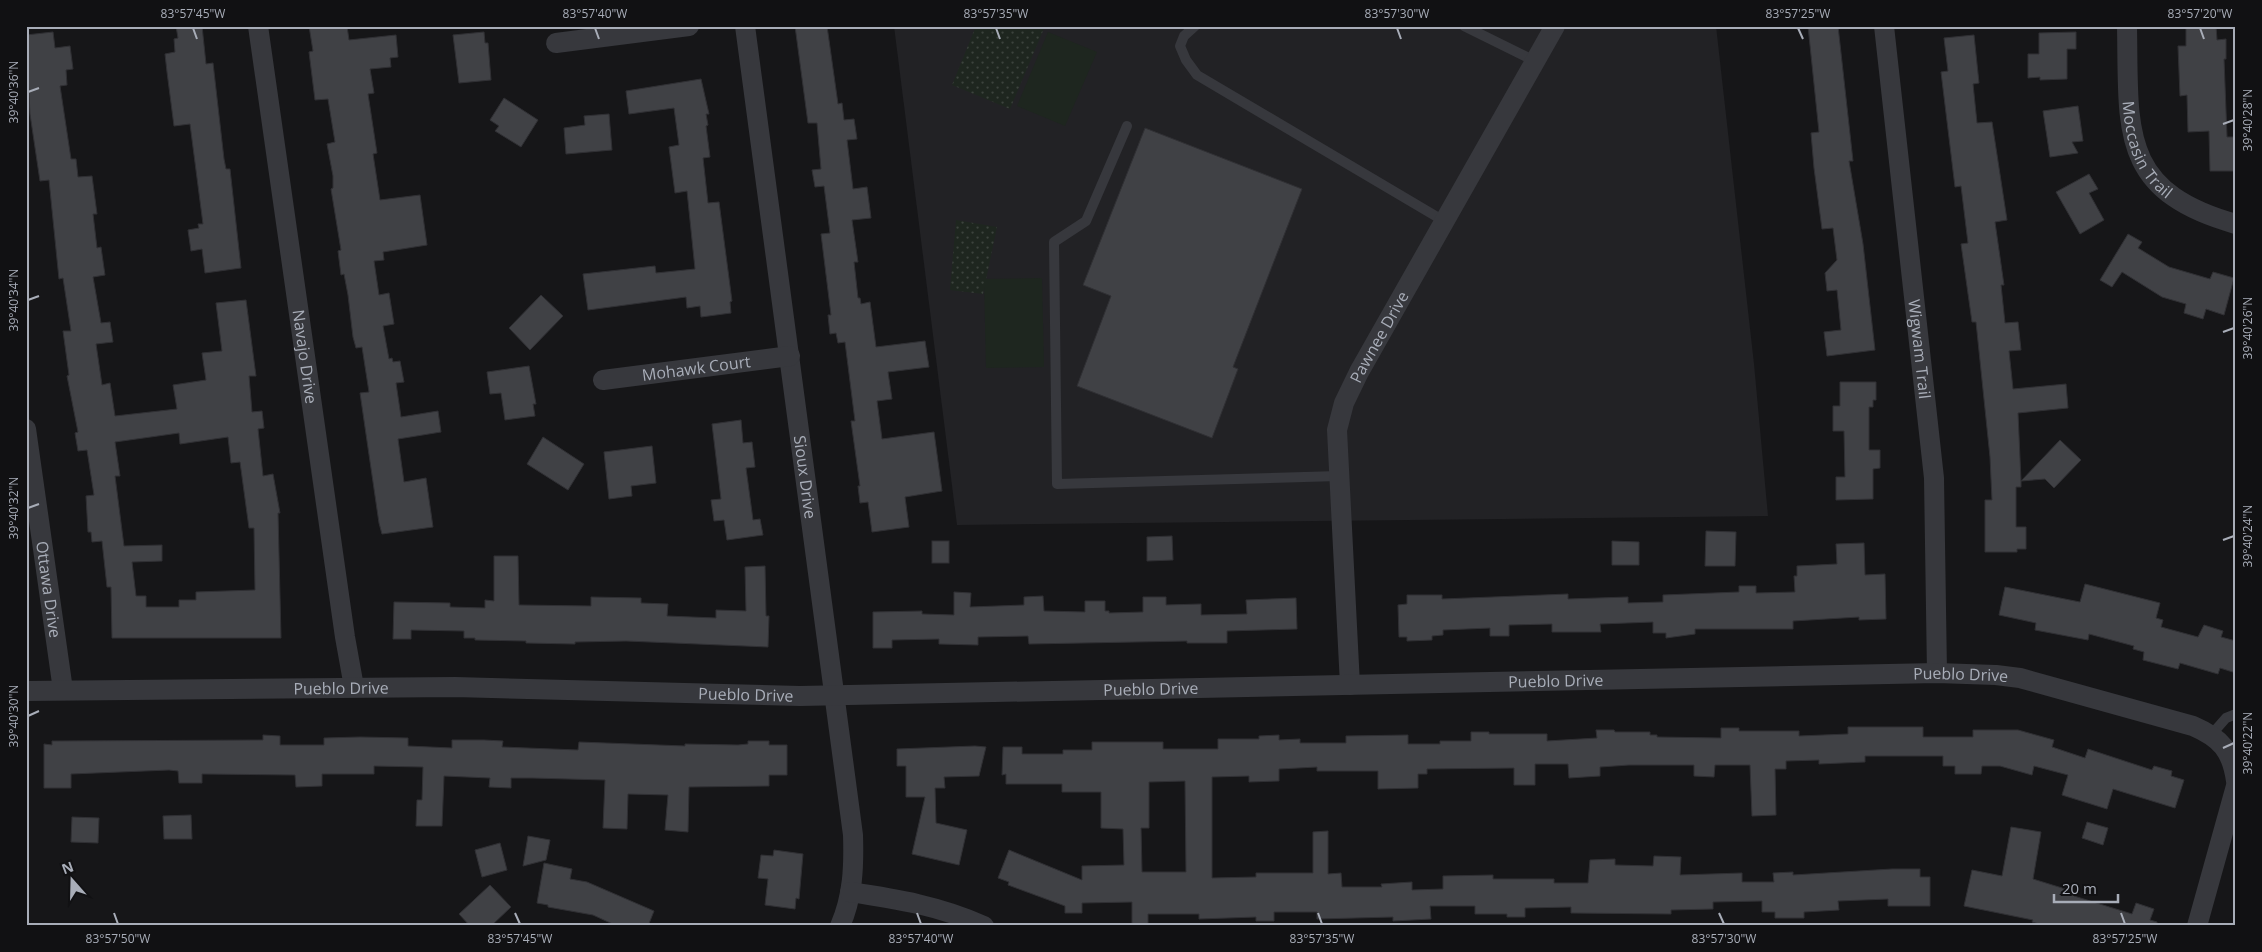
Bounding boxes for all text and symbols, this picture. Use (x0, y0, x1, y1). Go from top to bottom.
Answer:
text: 83°57'45"W (161, 5, 225, 22)
text: 83°57'40"W (563, 5, 627, 22)
text: 83°57'35"W (964, 5, 1028, 22)
text: 83°57'30"W (1365, 5, 1429, 22)
text: 83°57'25"W (1766, 5, 1830, 22)
text: 83°57'20"W (2168, 5, 2232, 22)
text: 39°40'36"N (5, 61, 22, 123)
text: 39°40'28"N (2239, 89, 2256, 151)
street label: Moccasin Trail (2118, 100, 2177, 203)
text: 39°40'34"N (5, 269, 22, 331)
street label: Pawnee Drive (1344, 287, 1414, 386)
text: 39°40'26"N (2239, 297, 2256, 359)
street label: Wigwam Trail (1903, 298, 1936, 400)
street label: Navajo Drive (288, 308, 323, 405)
street label: Mohawk Court (641, 350, 752, 386)
street label: Sioux Drive (789, 434, 822, 520)
text: 39°40'32"N (5, 477, 22, 539)
text: 39°40'24"N (2239, 505, 2256, 567)
street label: Ottawa Drive (31, 540, 66, 639)
street label: Pueblo Drive (1913, 662, 2010, 687)
street label: Pueblo Drive (1508, 669, 1604, 693)
street label: Pueblo Drive (293, 677, 389, 700)
street label: Pueblo Drive (1103, 677, 1199, 701)
street label: Pueblo Drive (698, 682, 794, 707)
text: 39°40'30"N (5, 685, 22, 747)
text: 39°40'22"N (2239, 712, 2256, 774)
north arrow (48, 854, 98, 904)
text: N (59, 856, 76, 878)
scale bar (2054, 872, 2118, 904)
text: 20 m (2062, 878, 2097, 898)
text: 83°57'50"W (86, 930, 150, 947)
text: 83°57'45"W (488, 930, 552, 947)
text: 83°57'40"W (889, 930, 953, 947)
text: 83°57'35"W (1290, 930, 1354, 947)
text: 83°57'30"W (1692, 930, 1756, 947)
text: 83°57'25"W (2093, 930, 2157, 947)

